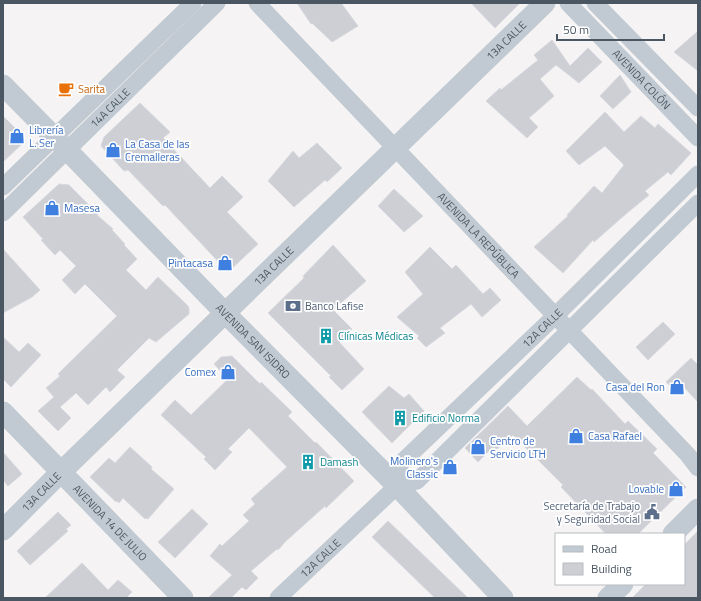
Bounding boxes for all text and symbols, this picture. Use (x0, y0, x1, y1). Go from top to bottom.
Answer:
scale bar (557, 16, 664, 42)
street label: 13A CALLE (483, 17, 530, 64)
text: 50 m (563, 20, 589, 39)
street label: AVENIDA COLÓN (609, 46, 674, 113)
cafe icon: Sarita (57, 80, 75, 98)
place label: Sarita (78, 81, 106, 97)
street label: 14A CALLE (86, 85, 134, 131)
place label: Librería L. Ser (29, 122, 64, 151)
shop icon: Librería L. Ser (8, 127, 26, 145)
place label: La Casa de las Cremalleras (125, 136, 190, 165)
shop icon: La Casa de las Cremalleras (104, 141, 122, 159)
street label: AVENIDA LA REPÚBLICA (434, 189, 523, 282)
shop icon: Masesa (43, 199, 61, 217)
place label: Masesa (64, 200, 101, 216)
street label: 13A CALLE (250, 243, 297, 289)
shop icon: Pintacasa (216, 254, 234, 272)
place label: Pintacasa (168, 255, 213, 271)
bank icon: Banco Lafise (284, 297, 302, 315)
place label: Banco Lafise (305, 298, 364, 314)
street label: AVENIDA SAN ISIDRO (212, 300, 294, 382)
street label: 12A CALLE (519, 305, 566, 351)
building icon: Clínicas Médicas (317, 327, 335, 345)
place label: Clínicas Médicas (338, 328, 413, 344)
shop icon: Comex (219, 363, 237, 381)
place label: Comex (185, 364, 216, 380)
shop icon: Casa del Ron (668, 378, 686, 396)
place label: Casa del Ron (606, 379, 665, 395)
building icon: Edificio Norma (391, 409, 409, 427)
place label: Edificio Norma (412, 410, 480, 426)
shop icon: Casa Rafael (567, 427, 585, 445)
place label: Casa Rafael (588, 428, 642, 444)
place label: Centro de Servicio LTH (490, 433, 546, 462)
shop icon: Centro de Servicio LTH (469, 438, 487, 456)
building icon: Damash (299, 453, 317, 471)
place label: Molinero's Classic (390, 453, 438, 482)
place label: Damash (320, 454, 358, 470)
shop icon: Molinero's Classic (441, 458, 459, 476)
street label: 13A CALLE (18, 468, 65, 515)
shop icon: Lovable (667, 480, 685, 498)
street label: AVENIDA 14 DE JULIO (69, 481, 151, 564)
place label: Lovable (628, 481, 664, 497)
place label: Secretaría de Trabajo y Seguridad Social (543, 498, 640, 527)
public building icon: Secretaría de Trabajo y Seguridad Social (643, 503, 661, 521)
legend (555, 533, 685, 585)
street label: 12A CALLE (296, 535, 344, 581)
text: Road (591, 539, 617, 558)
text: Building (591, 559, 632, 578)

